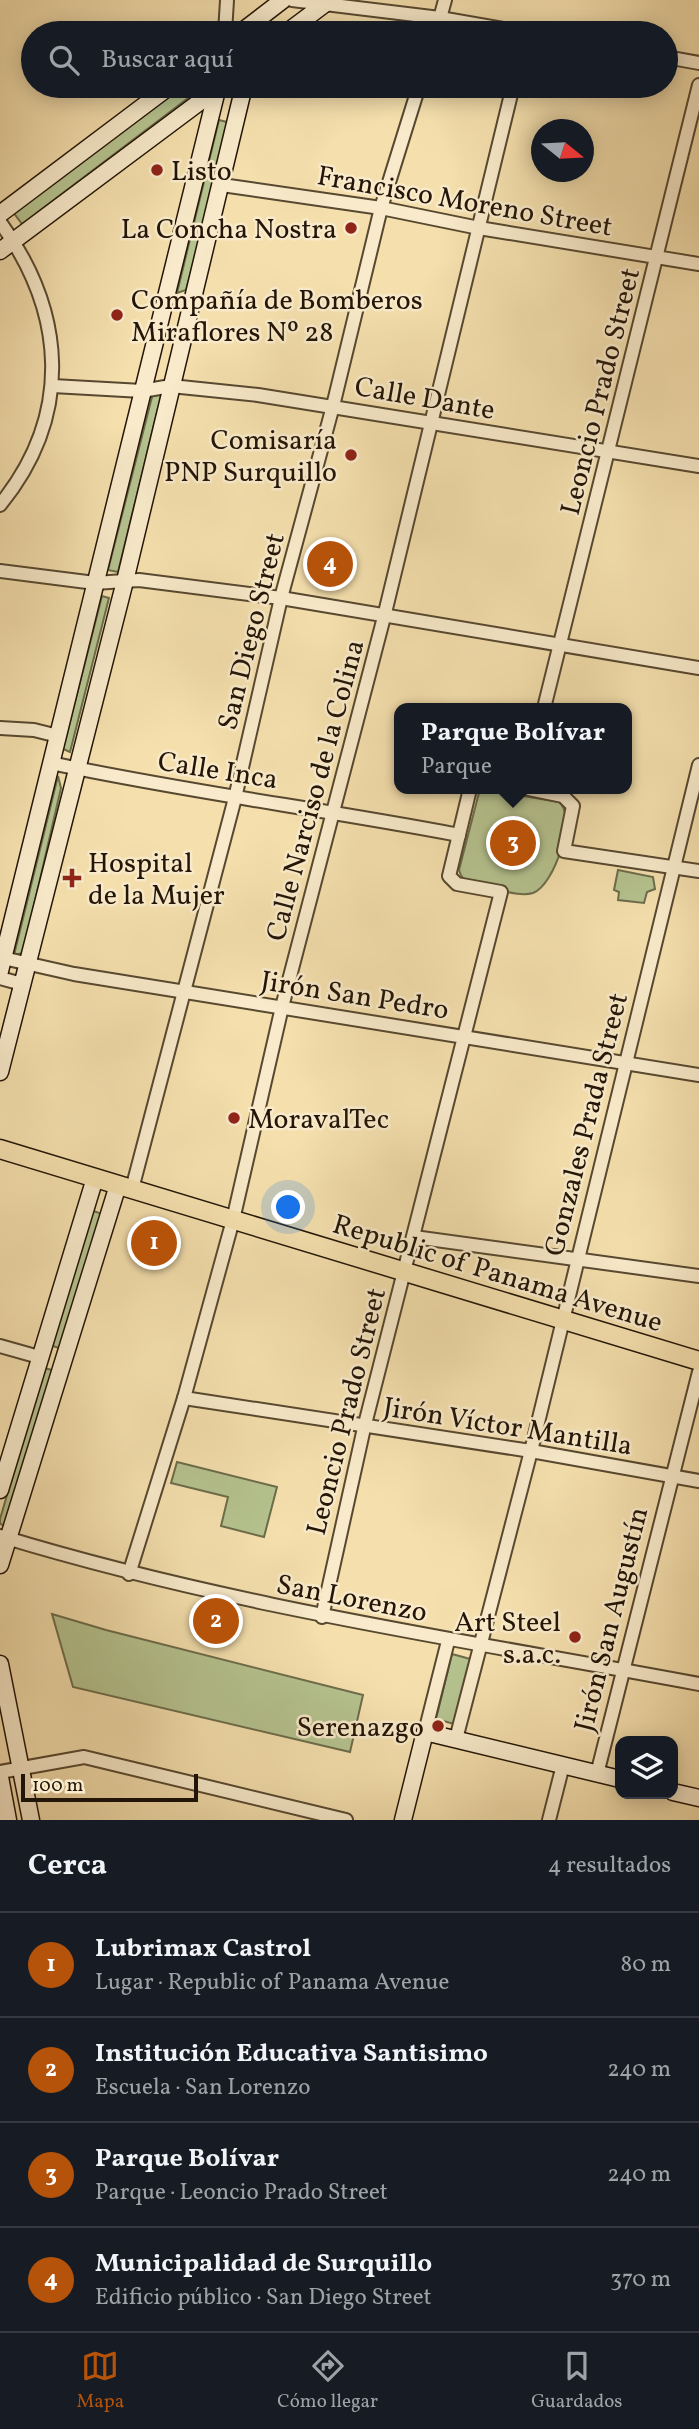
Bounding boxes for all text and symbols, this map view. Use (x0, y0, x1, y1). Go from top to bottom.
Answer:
search box (21, 21, 678, 98)
icon: search (45, 41, 83, 79)
text: Buscar aquí (101, 42, 233, 78)
north arrow (531, 119, 594, 182)
place label: Listo (171, 153, 232, 192)
street label: Francisco Moreno Street (314, 157, 615, 248)
marker: Listo (149, 162, 165, 178)
place label: La Concha Nostra (121, 211, 337, 250)
marker: La Concha Nostra (343, 220, 359, 236)
street label: Leoncio Prado Street (552, 264, 651, 519)
place label: Compañía de Bomberos Miraflores Nº 28 (131, 282, 423, 353)
marker: Compañía de Bomberos Miraflores Nº 28 (109, 307, 125, 323)
street label: Calle Dante (351, 368, 498, 431)
place label: Comisaría PNP Surquillo (164, 422, 337, 493)
marker: Comisaría PNP Surquillo (343, 447, 359, 463)
street label: San Diego Street (209, 529, 296, 734)
pin: 4 (307, 538, 353, 590)
street label: Calle Narciso de la Colina (257, 636, 375, 946)
popup (394, 703, 632, 794)
text: Parque Bolívar (421, 715, 605, 751)
street label: Calle Inca (155, 743, 280, 800)
text: Parque (421, 751, 492, 783)
pin: 3 (490, 817, 536, 869)
place label: Hospital de la Mujer (88, 845, 225, 916)
marker: Hospital de la Mujer (62, 868, 82, 888)
street label: Jirón San Pedro (258, 962, 451, 1031)
street label: Gonzales Prada Street (536, 989, 639, 1260)
place label: MoravalTec (248, 1101, 389, 1140)
marker: MoravalTec (226, 1110, 242, 1126)
your location (271, 1190, 305, 1224)
street label: Republic of Panama Avenue (327, 1206, 667, 1343)
pin: 1 (131, 1217, 177, 1269)
street label: Leoncio Prado Street (298, 1284, 397, 1539)
street label: Jirón Víctor Mantilla (380, 1389, 635, 1466)
street label: Jirón San Augustín (566, 1503, 659, 1736)
street label: San Lorenzo (273, 1566, 430, 1633)
pin: 2 (193, 1595, 239, 1647)
place label: Art Steel s.a.c. (454, 1604, 561, 1675)
marker: Art Steel s.a.c. (567, 1629, 583, 1645)
place label: Serenazgo (296, 1709, 424, 1748)
marker: Serenazgo (430, 1718, 446, 1734)
map controls (615, 1736, 678, 1799)
button: layers (615, 1736, 678, 1799)
scale bar (21, 1771, 198, 1803)
text: 100 m (32, 1773, 83, 1799)
text: Cerca (28, 1845, 107, 1887)
text: 4 resultados (548, 1850, 671, 1882)
text: Lubrimax Castrol (95, 1931, 311, 1967)
text: 1 (46, 1949, 56, 1981)
text: 80 m (621, 1949, 671, 1981)
text: Lugar · Republic of Panama Avenue (95, 1967, 449, 1999)
text: Institución Educativa Santisimo (95, 2036, 488, 2072)
text: 2 (45, 2054, 57, 2086)
text: 240 m (607, 2054, 671, 2086)
text: Escuela · San Lorenzo (95, 2072, 311, 2104)
text: Parque Bolívar (95, 2141, 279, 2177)
text: 3 (45, 2159, 57, 2191)
text: 240 m (607, 2159, 671, 2191)
text: Parque · Leoncio Prado Street (95, 2177, 388, 2209)
text: Municipalidad de Surquillo (95, 2246, 432, 2282)
text: 4 (44, 2264, 58, 2296)
text: 370 m (610, 2264, 671, 2296)
text: Edificio público · San Diego Street (95, 2282, 432, 2314)
tab: Mapa (77, 2347, 124, 2415)
tab: Cómo llegar (277, 2347, 378, 2415)
tab: Guardados (531, 2347, 622, 2415)

